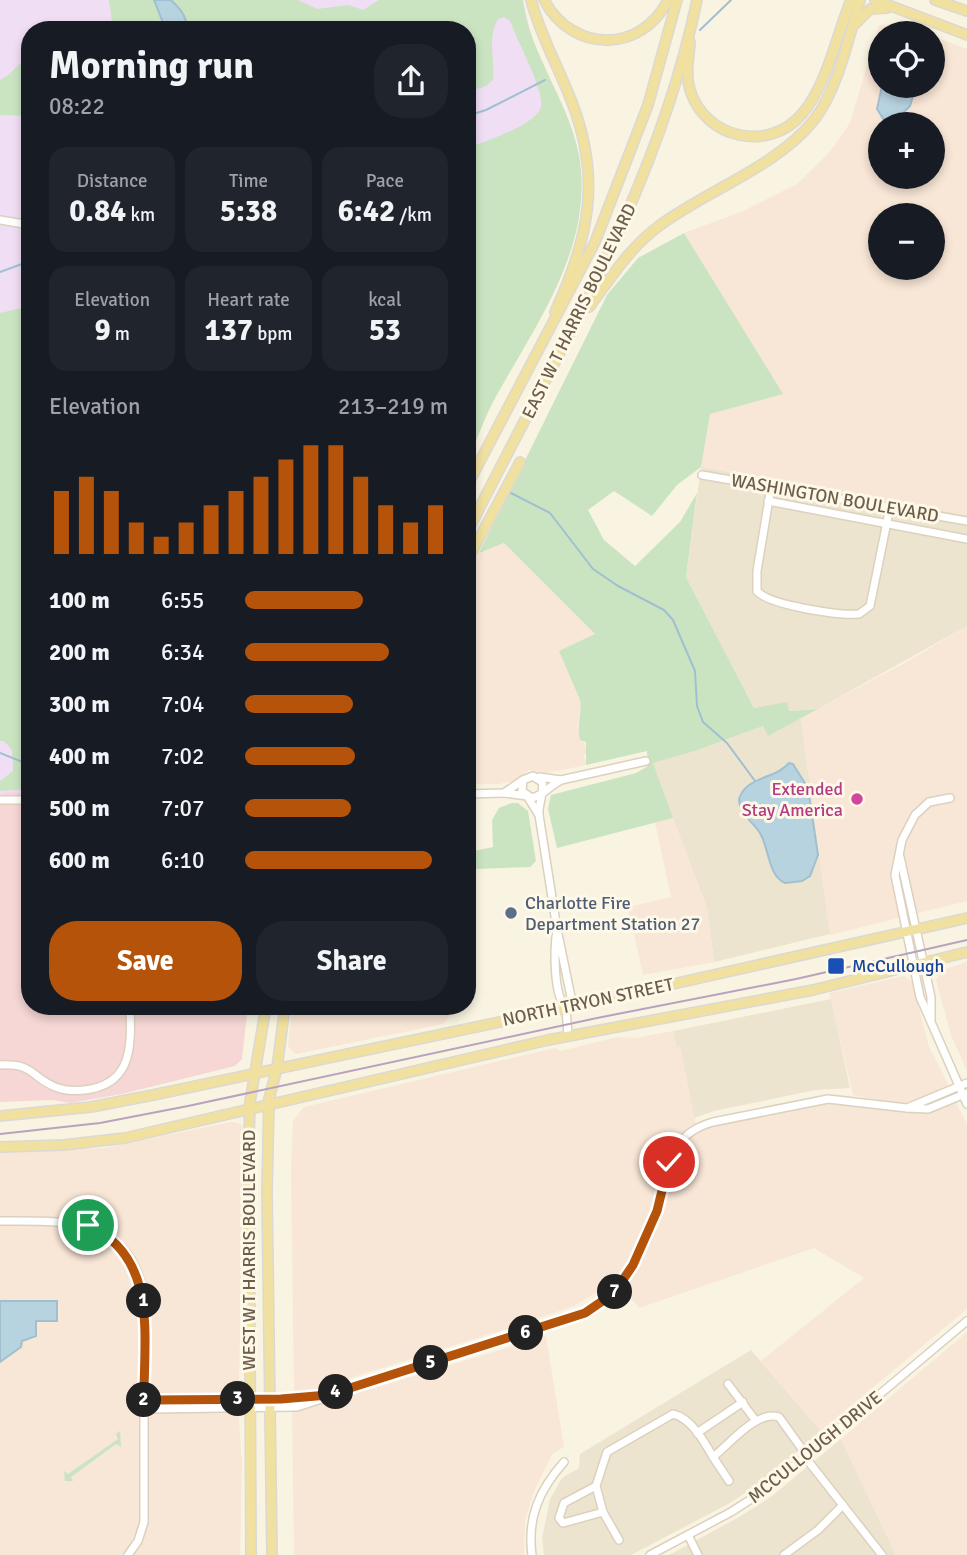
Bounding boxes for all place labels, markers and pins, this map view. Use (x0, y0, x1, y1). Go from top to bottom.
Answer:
place label: Extended Stay America (742, 778, 843, 821)
marker: Extended Stay America (849, 791, 865, 807)
place label: Charlotte Fire Department Station 27 (525, 892, 700, 935)
marker: Charlotte Fire Department Station 27 (503, 905, 519, 921)
place label: McCullough (852, 955, 944, 977)
marker: McCullough (826, 956, 846, 976)
pin (639, 1132, 699, 1192)
pin (58, 1195, 118, 1255)
pin: 7 (598, 1274, 632, 1310)
pin: 1 (127, 1284, 162, 1318)
pin: 6 (508, 1316, 544, 1350)
pin: 5 (414, 1346, 448, 1380)
pin: 4 (318, 1374, 354, 1410)
pin: 2 (127, 1382, 162, 1418)
pin: 3 (220, 1382, 256, 1416)

